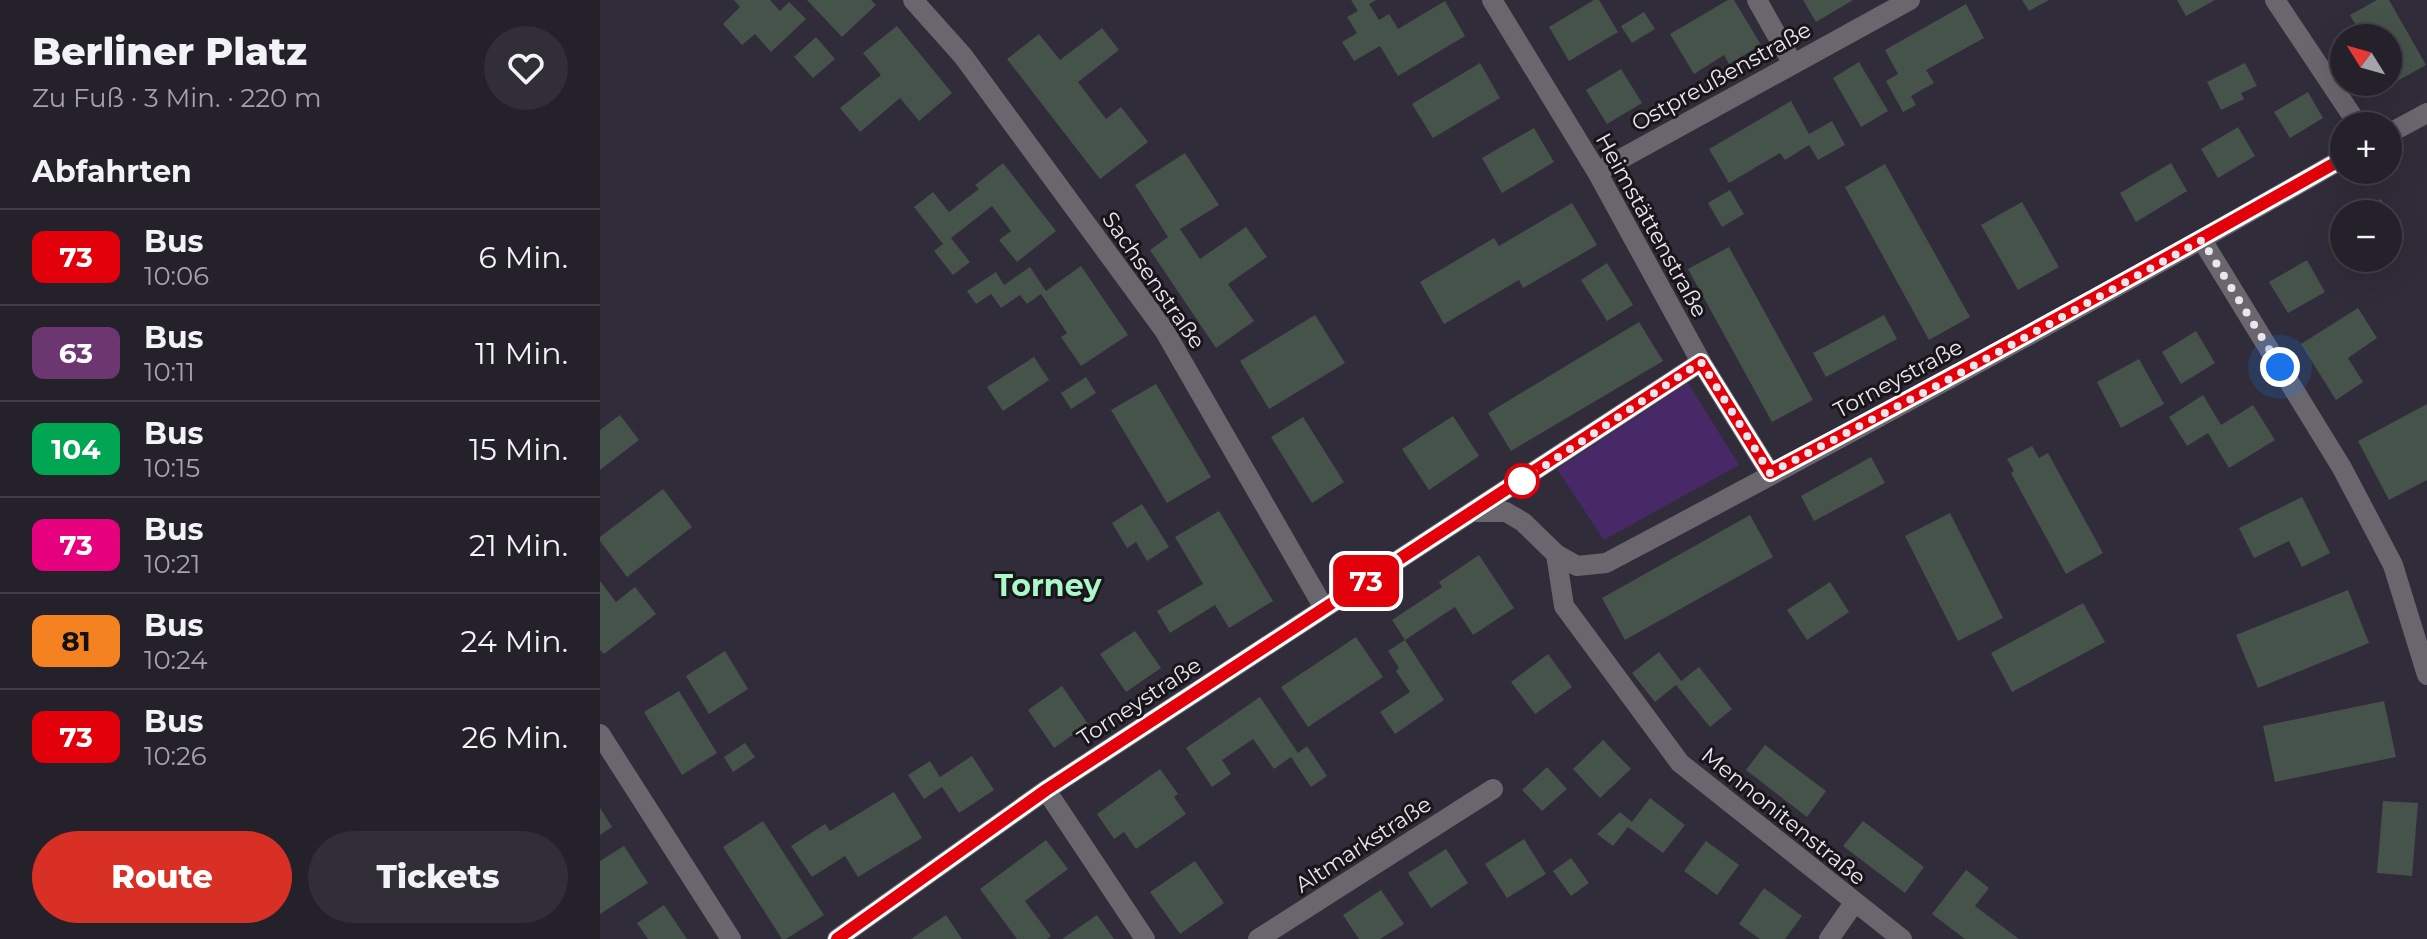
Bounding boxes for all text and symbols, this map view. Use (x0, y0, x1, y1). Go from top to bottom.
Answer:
street label: Ostpreußenstraße (1627, 16, 1816, 137)
north arrow (2330, 24, 2402, 96)
map controls (2330, 24, 2402, 272)
button: heart (484, 26, 568, 110)
text: Berliner Platz (32, 28, 307, 75)
text: Zu Fuß · 3 Min. · 220 m (32, 82, 322, 114)
button: + (2330, 112, 2402, 184)
street label: Heimstättenstraße (1590, 128, 1713, 322)
text: Abfahrten (32, 153, 192, 190)
button: − (2330, 200, 2402, 272)
street label: Sachsenstraße (1096, 207, 1211, 354)
text: Bus (144, 223, 204, 260)
text: 6 Min. (479, 239, 568, 276)
text: 73 (59, 240, 93, 274)
text: 10:06 (144, 260, 209, 292)
text: Bus (144, 319, 204, 356)
street label: Torneystraße (1829, 333, 1967, 424)
text: 11 Min. (475, 335, 568, 372)
text: 63 (59, 336, 93, 370)
your location (2260, 347, 2300, 387)
text: 10:11 (144, 356, 195, 388)
text: Bus (144, 415, 204, 452)
text: 15 Min. (469, 431, 568, 468)
text: 104 (51, 432, 101, 466)
text: 10:15 (144, 452, 200, 484)
unlabelled marker (1505, 464, 1539, 498)
text: Bus (144, 511, 204, 548)
text: 21 Min. (469, 527, 568, 564)
text: 73 (59, 528, 93, 562)
text: 10:21 (144, 548, 200, 580)
line badge: 73 (1330, 555, 1402, 607)
text: 73 (1349, 564, 1383, 598)
district label: Torney (994, 567, 1103, 604)
text: Bus (144, 607, 204, 644)
text: 24 Min. (461, 623, 568, 660)
text: 81 (61, 624, 91, 658)
text: 10:24 (144, 644, 207, 676)
street label: Torneystraße (1072, 651, 1206, 751)
text: Bus (144, 703, 204, 740)
text: 26 Min. (462, 719, 568, 756)
text: 73 (59, 720, 93, 754)
text: 10:26 (144, 740, 207, 772)
street label: Mennonitenstraße (1696, 742, 1871, 891)
street label: Altmarkstraße (1290, 790, 1436, 898)
button: Route (32, 831, 292, 923)
button: Tickets (308, 831, 568, 923)

